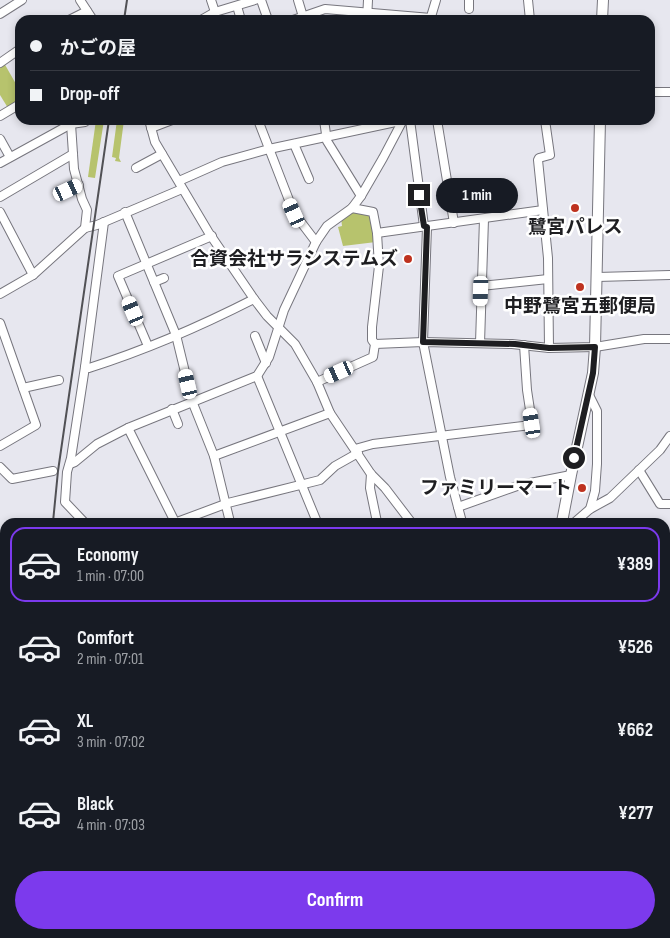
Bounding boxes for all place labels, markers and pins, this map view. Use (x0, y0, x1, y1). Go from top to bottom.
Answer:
marker: 鷺宮パレス (569, 202, 581, 214)
place label: 鷺宮パレス (527, 216, 623, 239)
place label: 合資会社サラシステムズ (190, 248, 398, 271)
marker: 合資会社サラシステムズ (402, 253, 414, 265)
marker: 中野鷺宮五郵便局 (574, 281, 586, 293)
place label: 中野鷺宮五郵便局 (504, 295, 656, 318)
place label: ファミリーマート (420, 477, 572, 500)
marker: ファミリーマート (576, 482, 588, 494)

